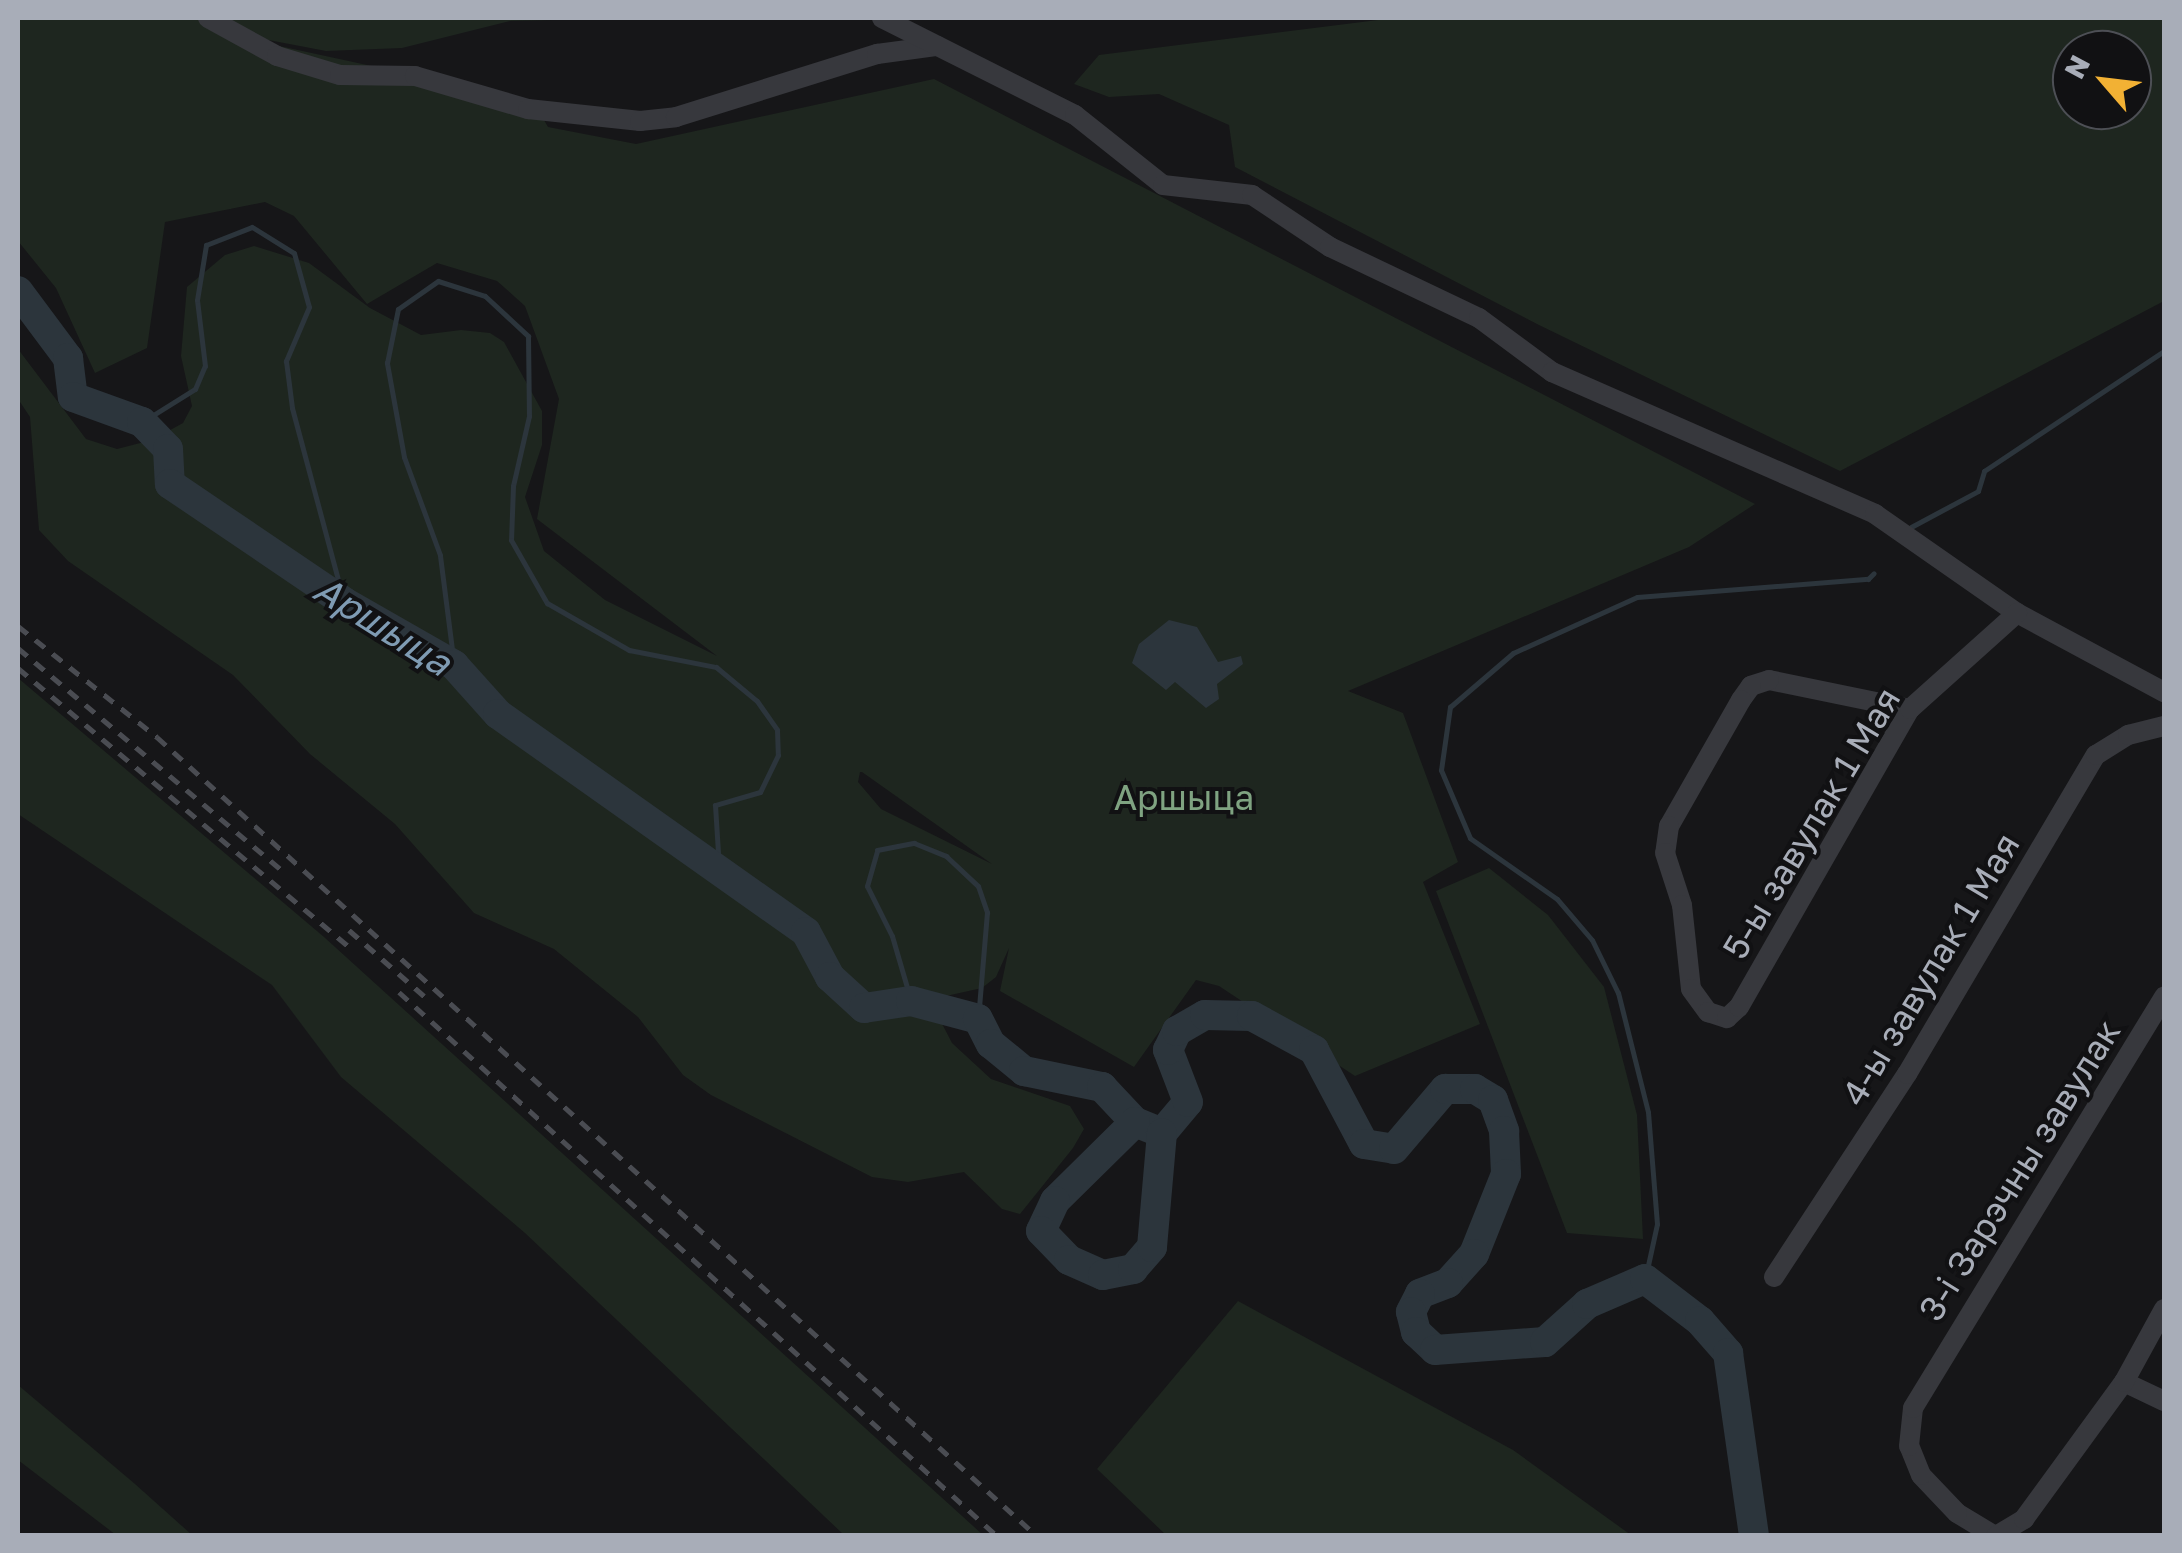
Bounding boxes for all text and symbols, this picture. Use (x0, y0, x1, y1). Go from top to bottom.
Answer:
north arrow (2052, 30, 2152, 130)
text: N (2057, 49, 2096, 84)
water label: Аршыца (306, 565, 460, 685)
street label: 5-ы завулак 1 Мая (1714, 680, 1908, 966)
park label: Аршыца (1114, 776, 1254, 818)
street label: 4-ы завулак 1 Мая (1832, 825, 2028, 1113)
street label: 3-і Зарэчны завулак (1909, 1012, 2129, 1328)

